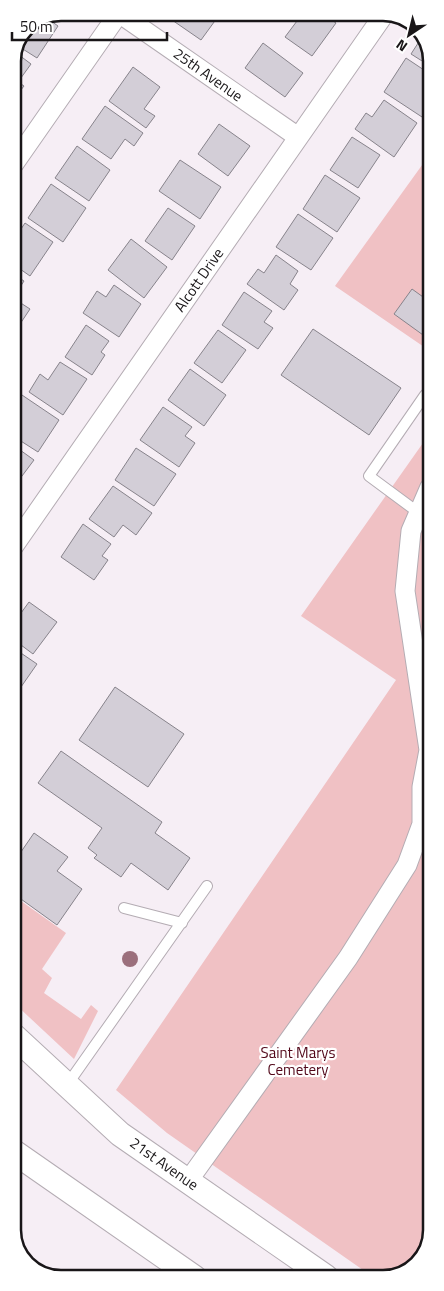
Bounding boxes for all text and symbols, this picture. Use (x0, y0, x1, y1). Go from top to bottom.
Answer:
scale bar (12, 10, 168, 42)
north arrow (384, 10, 434, 60)
text: 50 m (20, 15, 53, 38)
text: N (391, 35, 411, 57)
street label: 25th Avenue (169, 42, 248, 107)
street label: Alcott Drive (168, 243, 229, 316)
park label: Saint Marys Cemetery (261, 1041, 335, 1081)
street label: 21st Avenue (125, 1131, 203, 1196)

